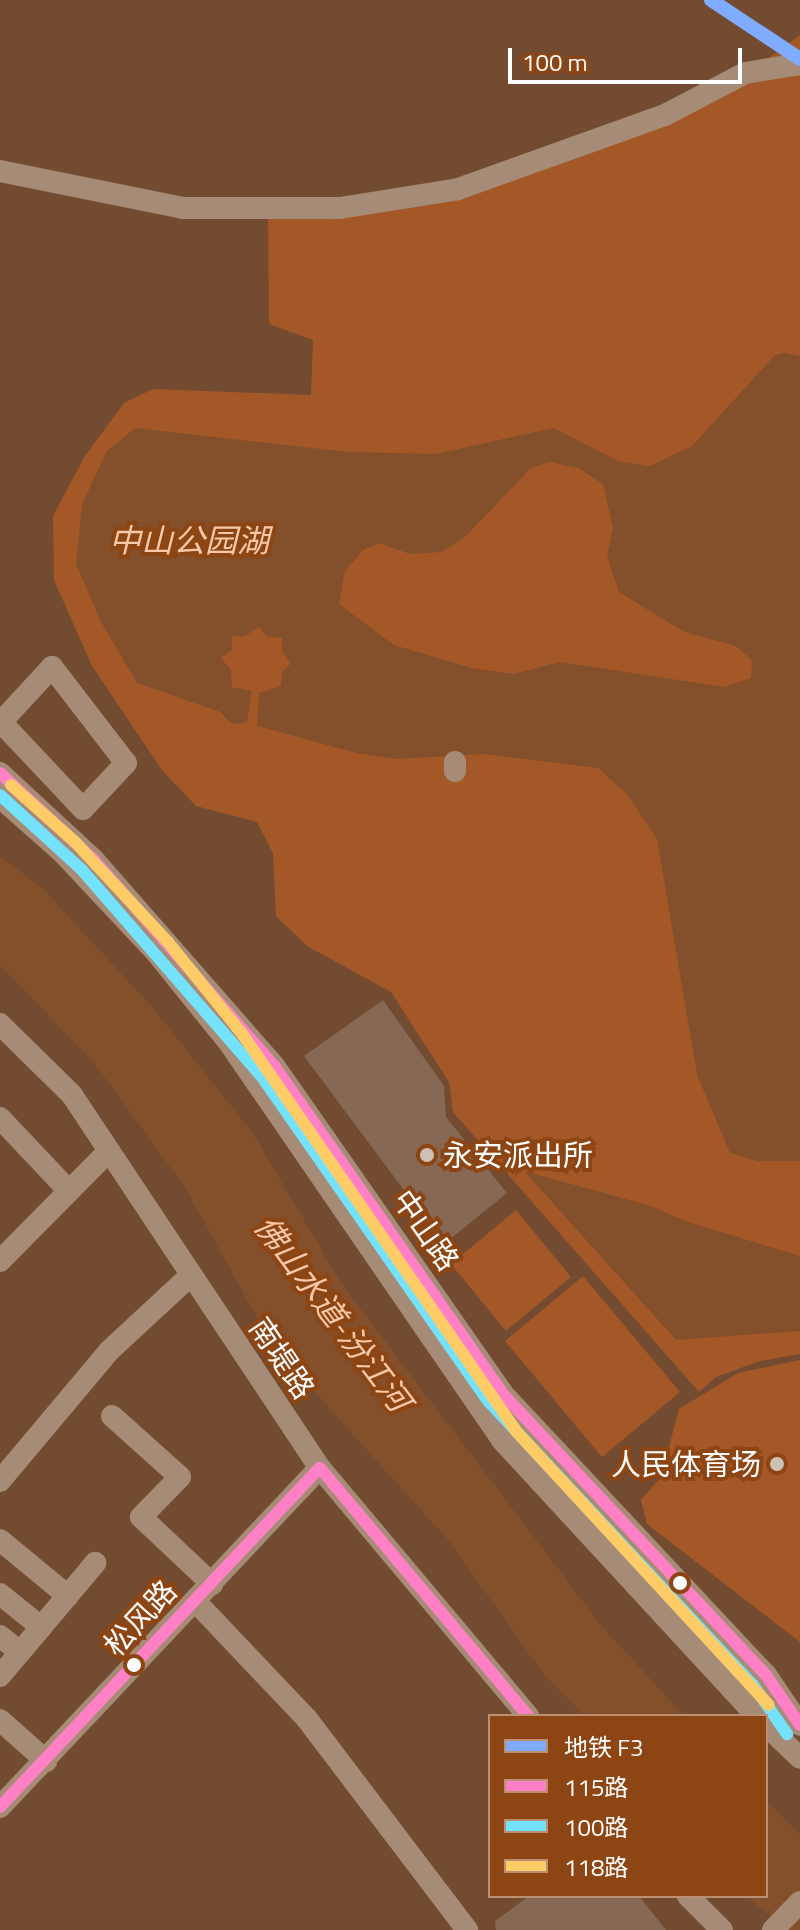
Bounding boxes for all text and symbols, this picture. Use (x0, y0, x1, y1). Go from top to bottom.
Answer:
scale bar (512, 32, 746, 82)
text: 100 m (522, 44, 588, 80)
water label: 中山公园湖 (109, 521, 269, 559)
place label: 永安派出所 (443, 1137, 593, 1173)
marker: 永安派出所 (418, 1146, 436, 1164)
street label: 中山路 (385, 1183, 467, 1277)
water label: 佛山水道-汾江河 (247, 1208, 419, 1418)
street label: 南堤路 (242, 1311, 322, 1405)
place label: 人民体育场 (611, 1446, 761, 1482)
marker: 人民体育场 (768, 1455, 786, 1473)
street label: 松风路 (96, 1573, 184, 1663)
unlabelled marker (672, 1575, 688, 1591)
unlabelled marker (126, 1657, 142, 1673)
legend (488, 1714, 768, 1898)
text: 地铁 F3 (564, 1729, 643, 1765)
text: 115路 (564, 1769, 628, 1805)
text: 100路 (564, 1809, 628, 1845)
text: 118路 (564, 1849, 628, 1885)

